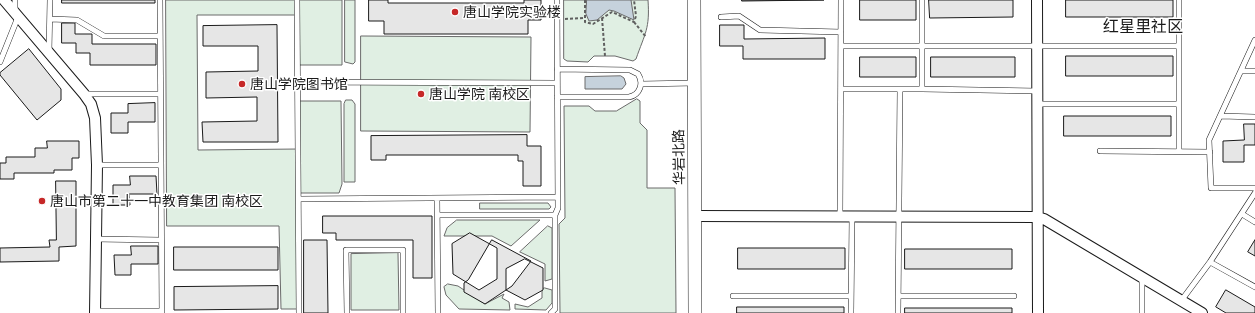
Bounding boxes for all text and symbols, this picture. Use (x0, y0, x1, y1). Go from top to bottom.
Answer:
place label: 唐山学院实验楼 (463, 4, 561, 20)
marker: 唐山学院实验楼 (450, 7, 460, 17)
district label: 红星里社区 (1103, 17, 1183, 37)
place label: 唐山学院图书馆 (250, 76, 348, 92)
marker: 唐山学院图书馆 (237, 79, 247, 89)
place label: 唐山学院 南校区 (429, 86, 530, 102)
marker: 唐山学院 南校区 (416, 89, 426, 99)
street label: 华岩北路 (670, 129, 688, 185)
place label: 唐山市第二十一中教育集团 南校区 (50, 193, 263, 209)
marker: 唐山市第二十一中教育集团 南校区 (37, 196, 47, 206)

